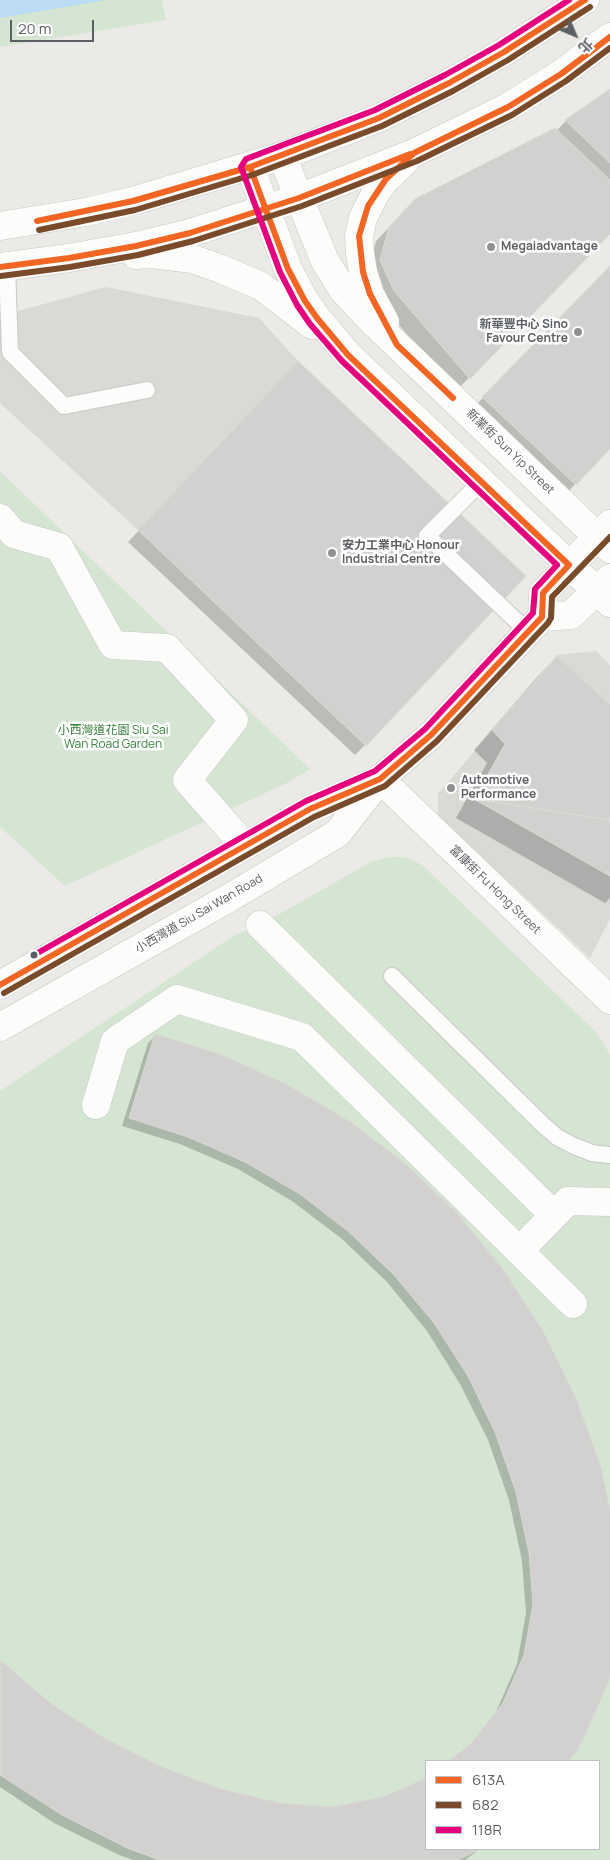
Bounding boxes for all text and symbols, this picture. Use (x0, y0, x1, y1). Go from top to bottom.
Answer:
scale bar (12, 10, 96, 42)
north arrow (550, 10, 600, 60)
text: 20 m (18, 18, 51, 39)
text: 北 (574, 34, 598, 58)
place label: Megaiadvantage (501, 240, 598, 254)
marker: Megaiadvantage (485, 241, 497, 253)
place label: 新華豐中心 Sino Favour Centre (480, 318, 568, 346)
marker: 新華豐中心 Sino Favour Centre (572, 326, 584, 338)
street label: 新業街 Sun Yip Street (463, 406, 557, 498)
place label: 安力工業中心 Honour Industrial Centre (342, 539, 460, 567)
marker: 安力工業中心 Honour Industrial Centre (326, 547, 338, 559)
park label: 小西灣道花園 Siu Sai Wan Road Garden (58, 724, 168, 752)
place label: Automotive Performance (461, 774, 536, 802)
marker: Automotive Performance (445, 782, 457, 794)
street label: 富康街 Fu Hong Street (446, 843, 544, 937)
street label: 小西灣道 Siu Sai Wan Road (133, 872, 265, 956)
unlabelled marker (29, 950, 39, 960)
legend (425, 1760, 600, 1850)
text: 613A (472, 1769, 505, 1790)
text: 682 (472, 1794, 499, 1815)
text: 118R (472, 1819, 502, 1840)

